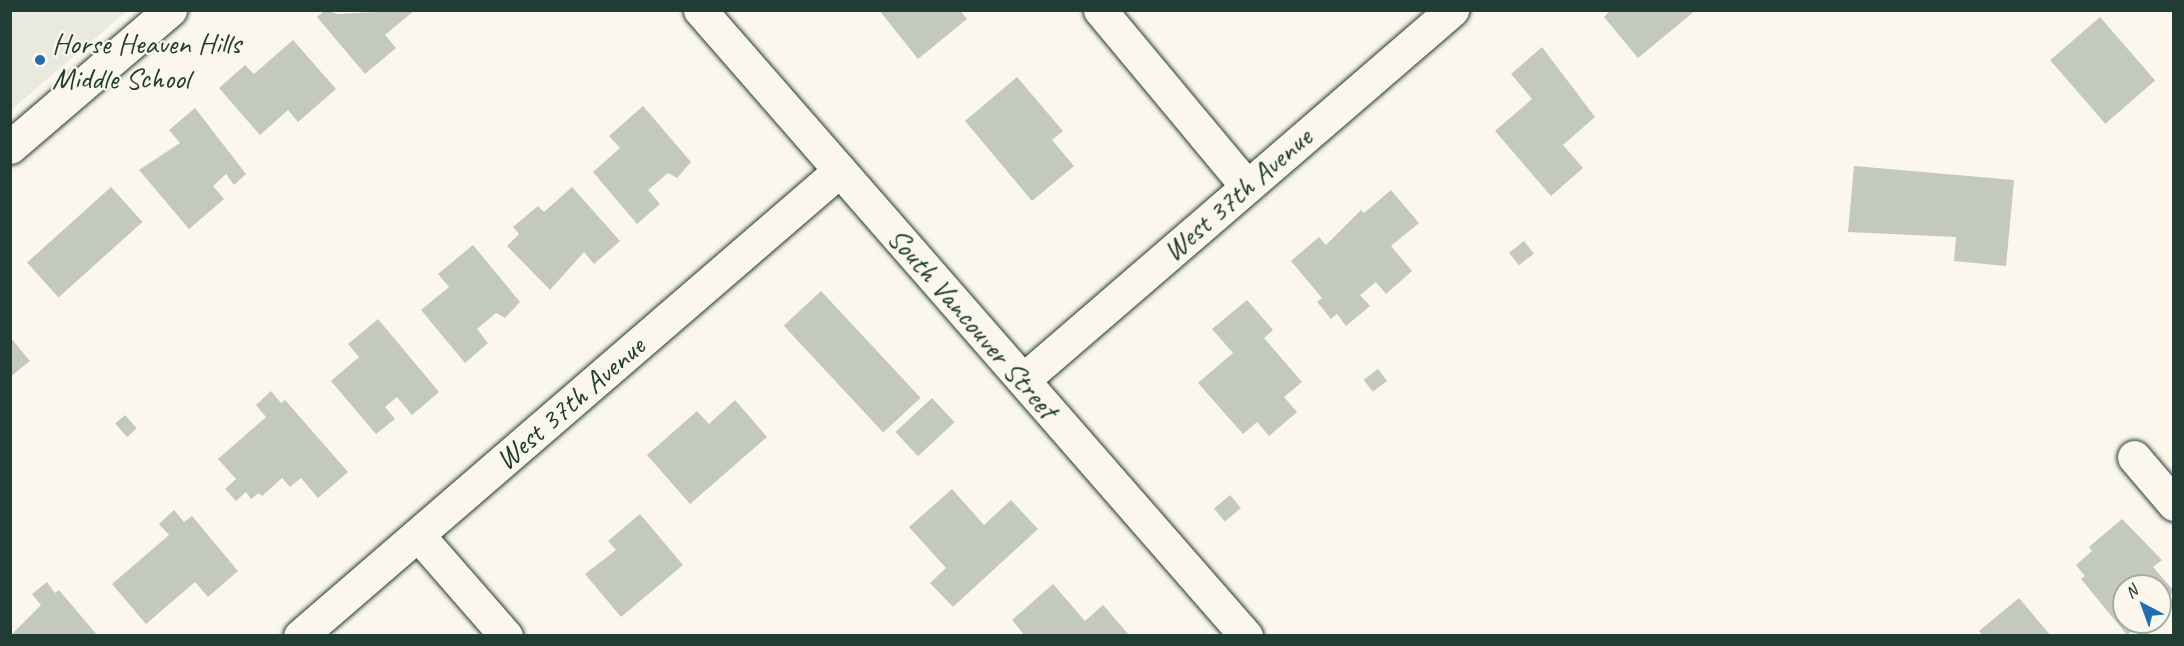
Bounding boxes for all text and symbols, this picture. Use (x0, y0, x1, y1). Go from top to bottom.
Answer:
place label: Horse Heaven Hills Middle School (52, 25, 240, 96)
marker: Horse Heaven Hills Middle School (33, 53, 47, 67)
street label: West 37th Avenue (1155, 119, 1319, 269)
street label: South Vancouver Street (880, 220, 1066, 426)
street label: West 37th Avenue (488, 328, 652, 478)
north arrow (2112, 574, 2172, 634)
text: N (2121, 581, 2142, 603)

